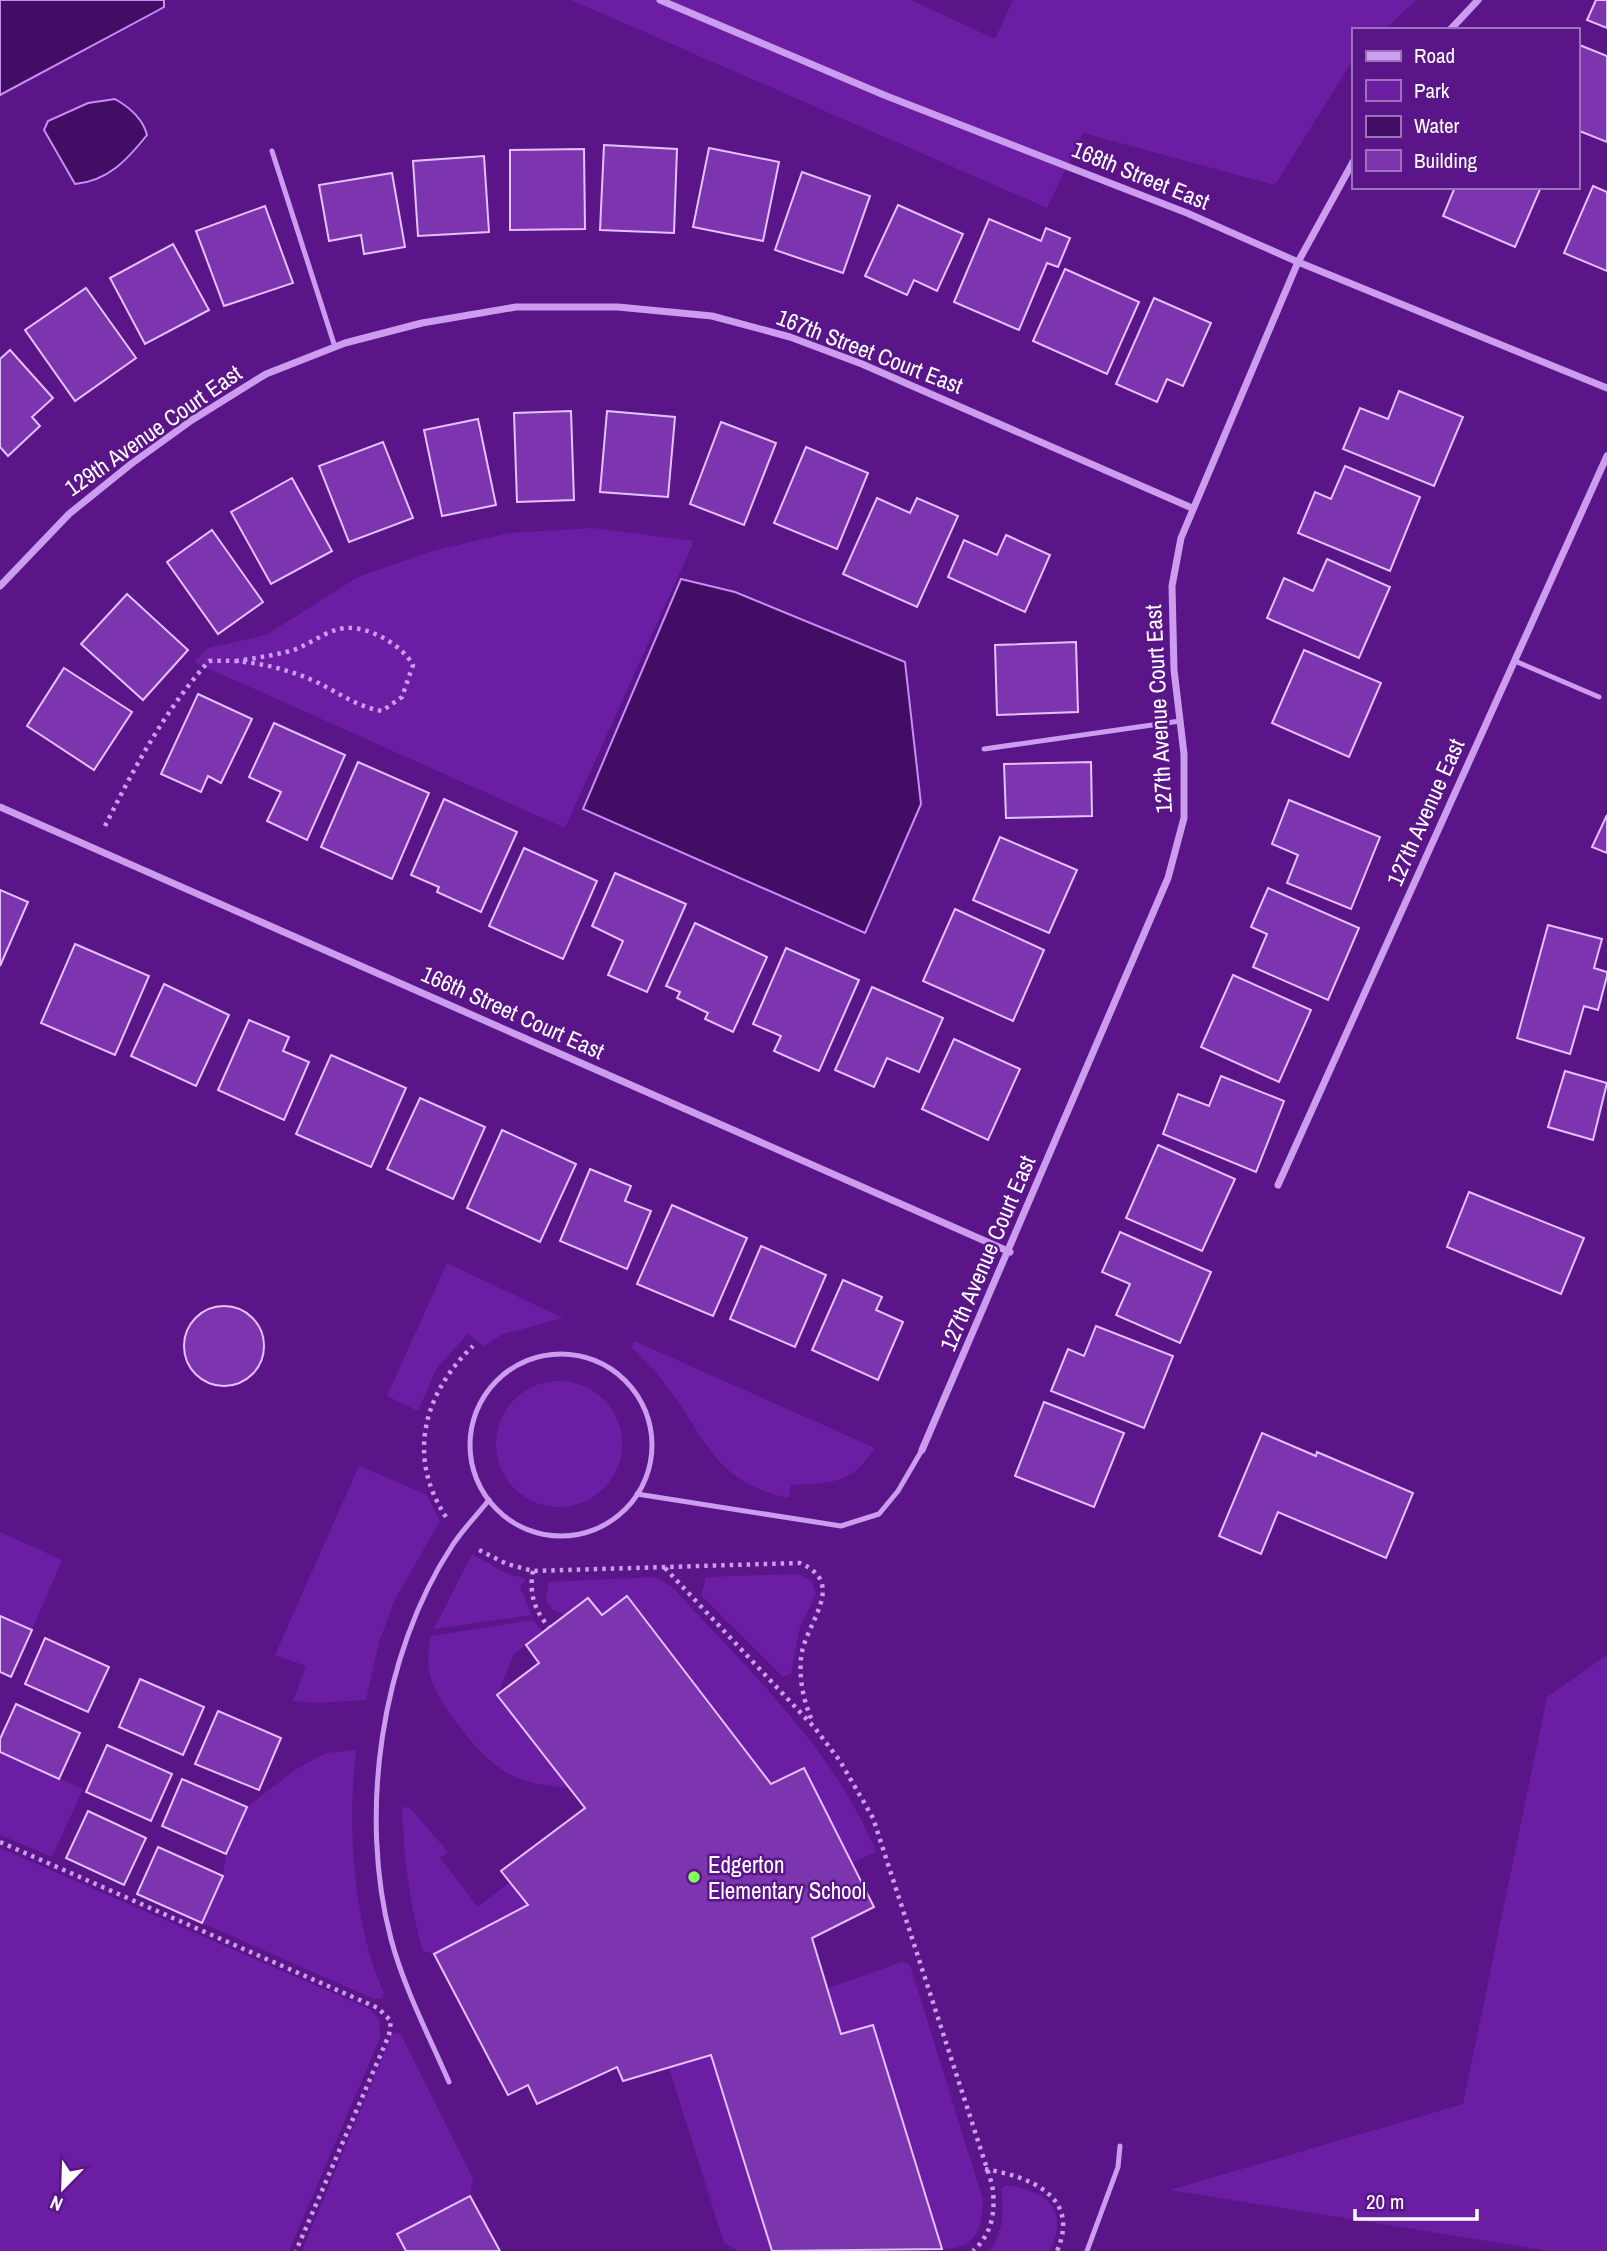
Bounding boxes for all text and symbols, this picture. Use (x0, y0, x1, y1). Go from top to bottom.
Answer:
legend (1352, 28, 1579, 189)
text: Road (1414, 41, 1455, 70)
text: Park (1414, 76, 1450, 105)
text: Water (1414, 111, 1460, 140)
street label: 168th Street East (1068, 133, 1214, 217)
text: Building (1414, 146, 1478, 175)
street label: 167th Street Court East (772, 301, 968, 401)
street label: 129th Avenue Court East (58, 357, 248, 503)
street label: 127th Avenue Court East (1137, 604, 1179, 814)
street label: 127th Avenue East (1379, 734, 1471, 890)
street label: 166th Street Court East (417, 958, 609, 1066)
street label: 127th Avenue Court East (932, 1151, 1042, 1355)
place label: Edgerton Elementary School (708, 1849, 866, 1906)
marker: Edgerton Elementary School (686, 1869, 702, 1885)
north arrow (28, 2153, 98, 2223)
scale bar (1355, 2178, 1478, 2222)
text: 20 m (1366, 2187, 1404, 2216)
text: N (46, 2189, 67, 2218)

